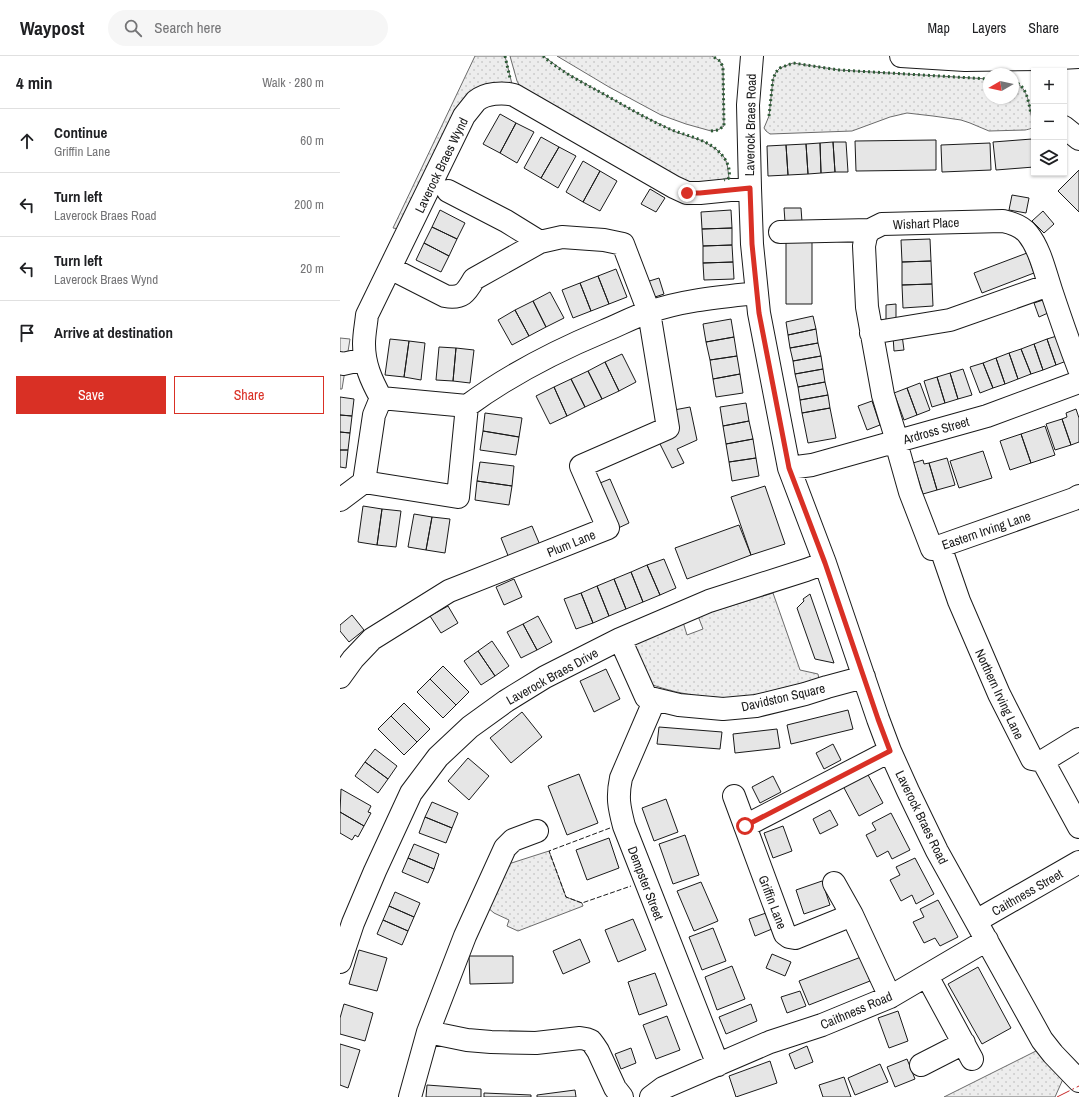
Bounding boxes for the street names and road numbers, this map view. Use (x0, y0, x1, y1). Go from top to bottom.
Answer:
street label: Laverock Braes Road (741, 74, 760, 176)
street label: Laverock Braes Wynd (411, 115, 472, 216)
street label: Wishart Place (893, 214, 960, 233)
street label: Ardross Street (900, 413, 971, 448)
street label: Eastern Irving Lane (939, 507, 1033, 554)
street label: Plum Lane (544, 526, 598, 561)
street label: Laverock Braes Drive (503, 644, 601, 709)
street label: Northern Irving Lane (971, 646, 1028, 742)
street label: Davidston Square (740, 680, 827, 715)
street label: Laverock Braes Road (891, 767, 952, 867)
street label: Dempster Street (624, 844, 667, 922)
street label: Caithness Street (989, 865, 1066, 920)
street label: Griffin Lane (755, 873, 791, 931)
street label: Caithness Road (818, 988, 895, 1033)

